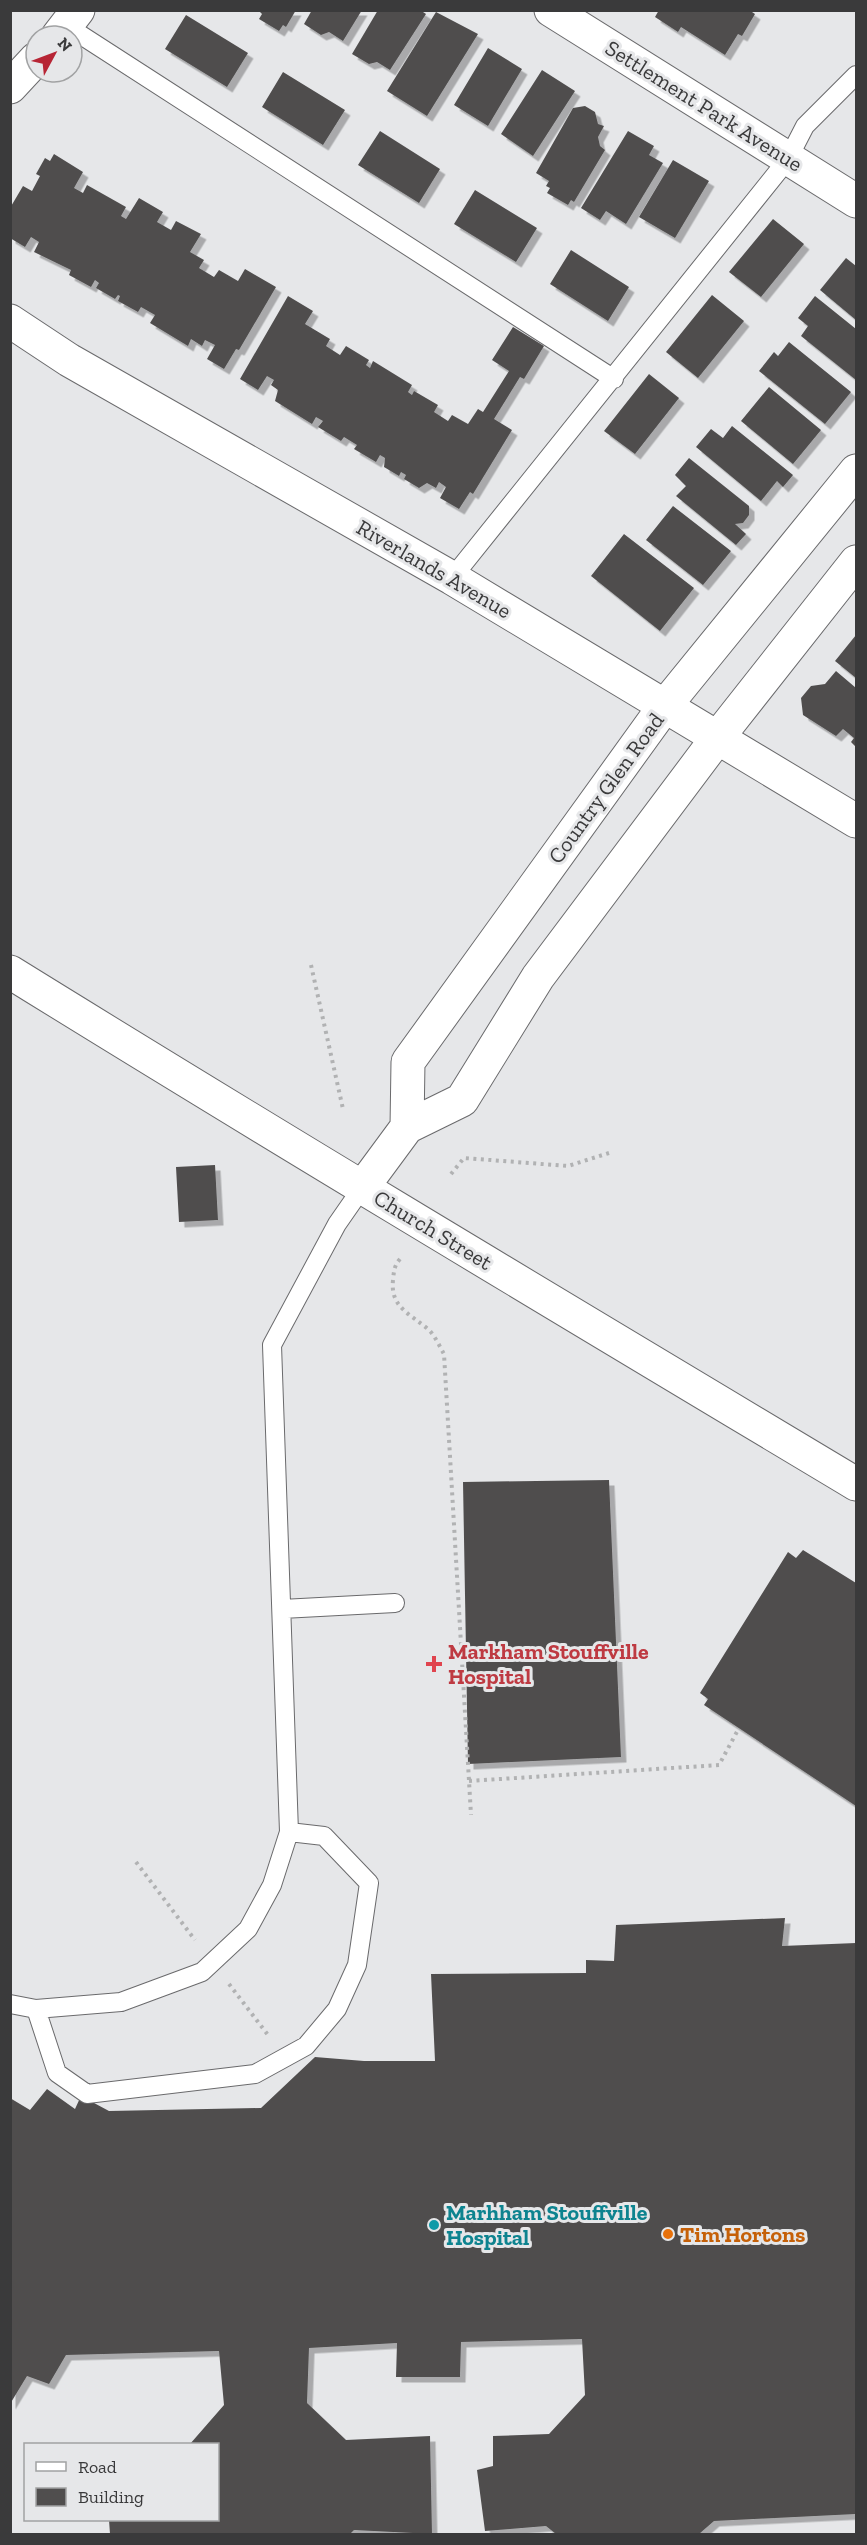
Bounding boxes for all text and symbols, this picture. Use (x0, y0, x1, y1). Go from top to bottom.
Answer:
north arrow (24, 24, 84, 84)
text: N (54, 34, 76, 55)
street label: Settlement Park Avenue (600, 34, 808, 178)
street label: Riverlands Avenue (352, 514, 516, 624)
street label: Country Glen Road (542, 707, 670, 869)
street label: Church Street (369, 1184, 498, 1276)
place label: Markham Stouffville Hospital (448, 1638, 649, 1690)
marker: Markham Stouffville Hospital (425, 1655, 443, 1673)
place label: Marhham Stouffville Hospital (446, 2199, 648, 2251)
marker: Marhham Stouffville Hospital (427, 2218, 441, 2232)
place label: Tim Hortons (680, 2221, 805, 2248)
marker: Tim Hortons (661, 2227, 675, 2241)
legend (24, 2443, 219, 2521)
text: Road (78, 2456, 117, 2478)
text: Building (78, 2486, 144, 2508)

